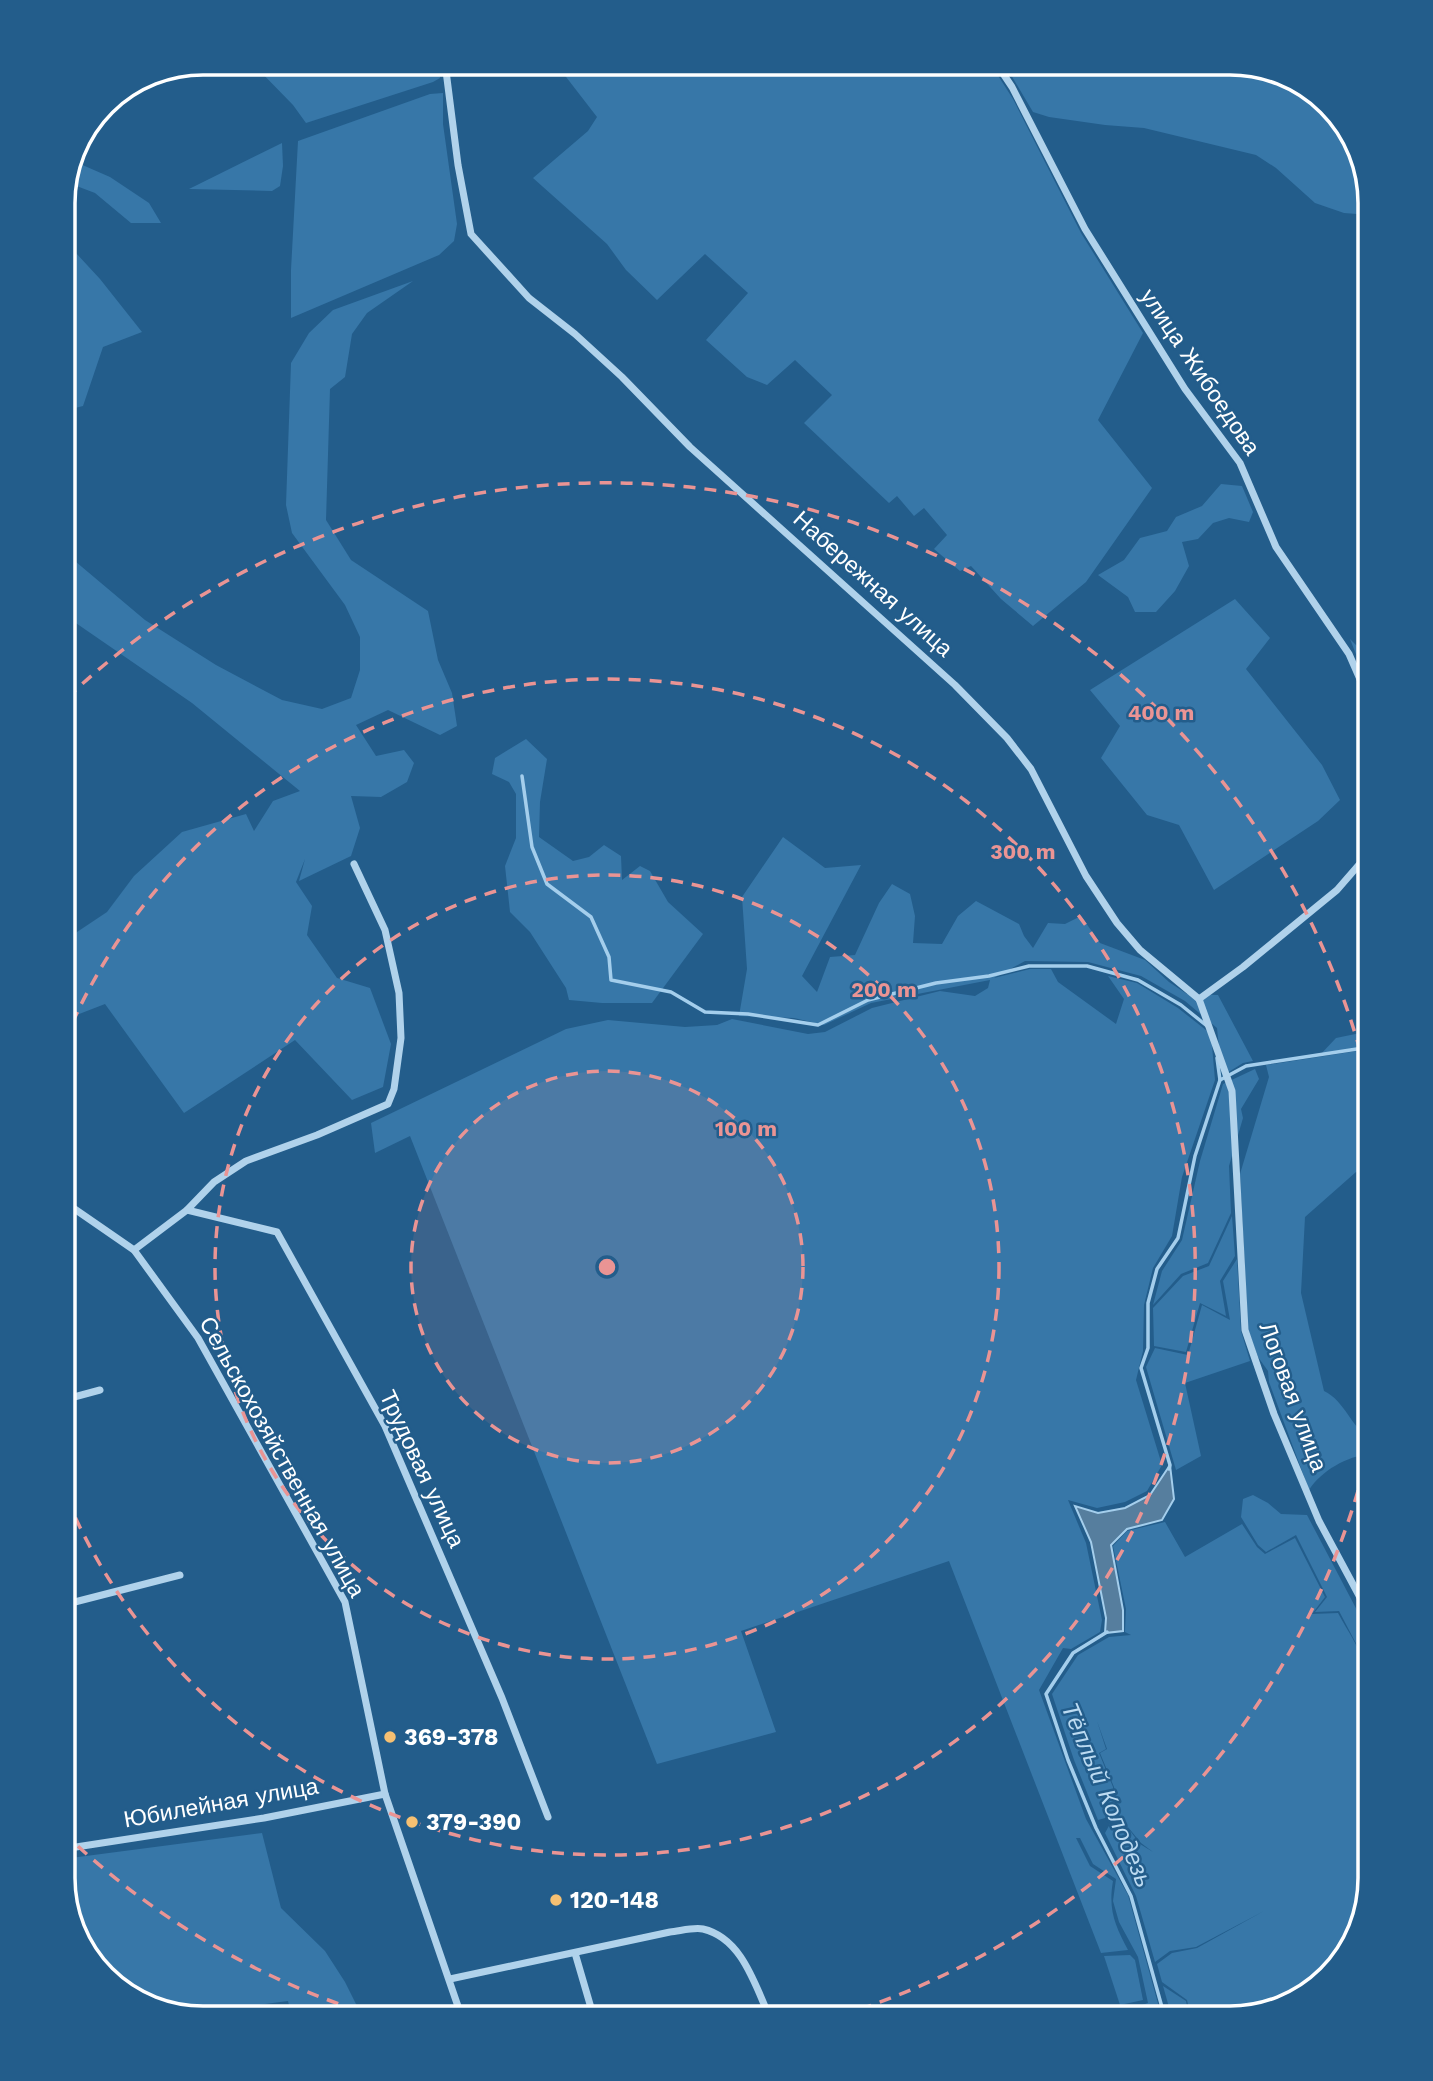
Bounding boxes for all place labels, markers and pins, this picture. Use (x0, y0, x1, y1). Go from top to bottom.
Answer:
centre of rings (595, 1255, 619, 1279)
place label: 369-378 (404, 1724, 498, 1751)
marker: 369-378 (382, 1729, 398, 1745)
place label: 379-390 (426, 1809, 521, 1836)
marker: 379-390 (404, 1814, 420, 1830)
place label: 120-148 (570, 1887, 659, 1914)
marker: 120-148 (548, 1892, 564, 1908)

